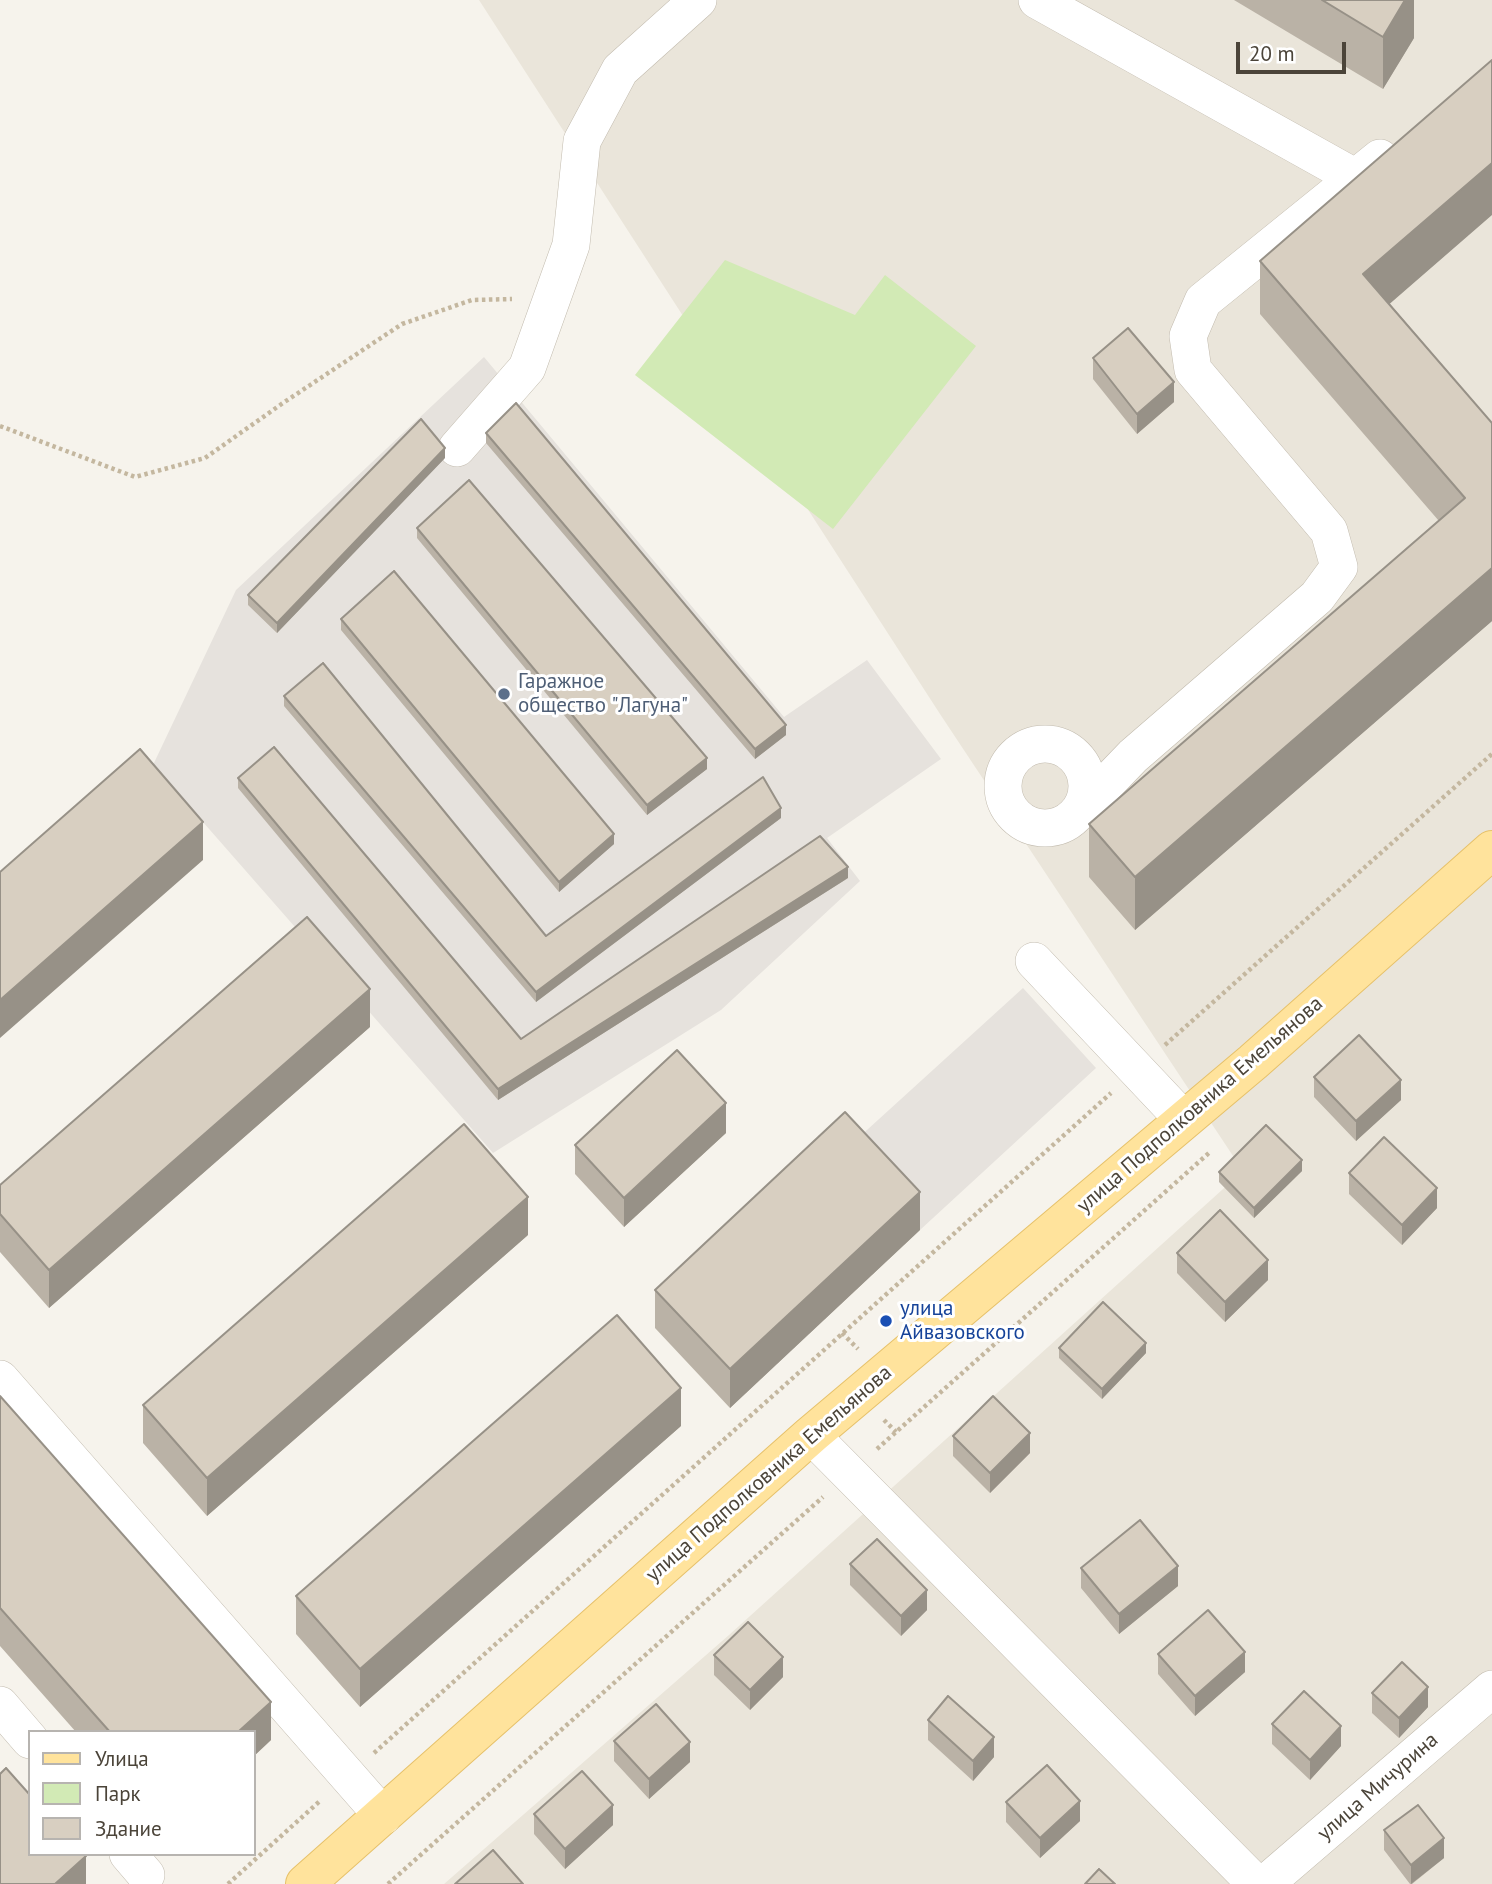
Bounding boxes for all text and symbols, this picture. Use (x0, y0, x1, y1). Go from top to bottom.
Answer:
scale bar (1240, 28, 1350, 72)
text: 20 m (1249, 40, 1295, 67)
place label: Гаражное общество "Лагуна" (518, 669, 688, 719)
marker: Гаражное общество "Лагуна" (496, 686, 512, 702)
street label: улица Подполковника Емельянова (1072, 991, 1328, 1219)
place label: улица Айвазовского (900, 1296, 1025, 1346)
marker: улица Айвазовского (878, 1313, 894, 1329)
street label: улица Подполковника Емельянова (641, 1360, 897, 1588)
street label: улица Мичурина (1312, 1728, 1444, 1846)
legend (28, 1730, 256, 1856)
text: Улица (95, 1745, 149, 1772)
text: Парк (95, 1780, 141, 1807)
text: Здание (95, 1815, 162, 1842)

